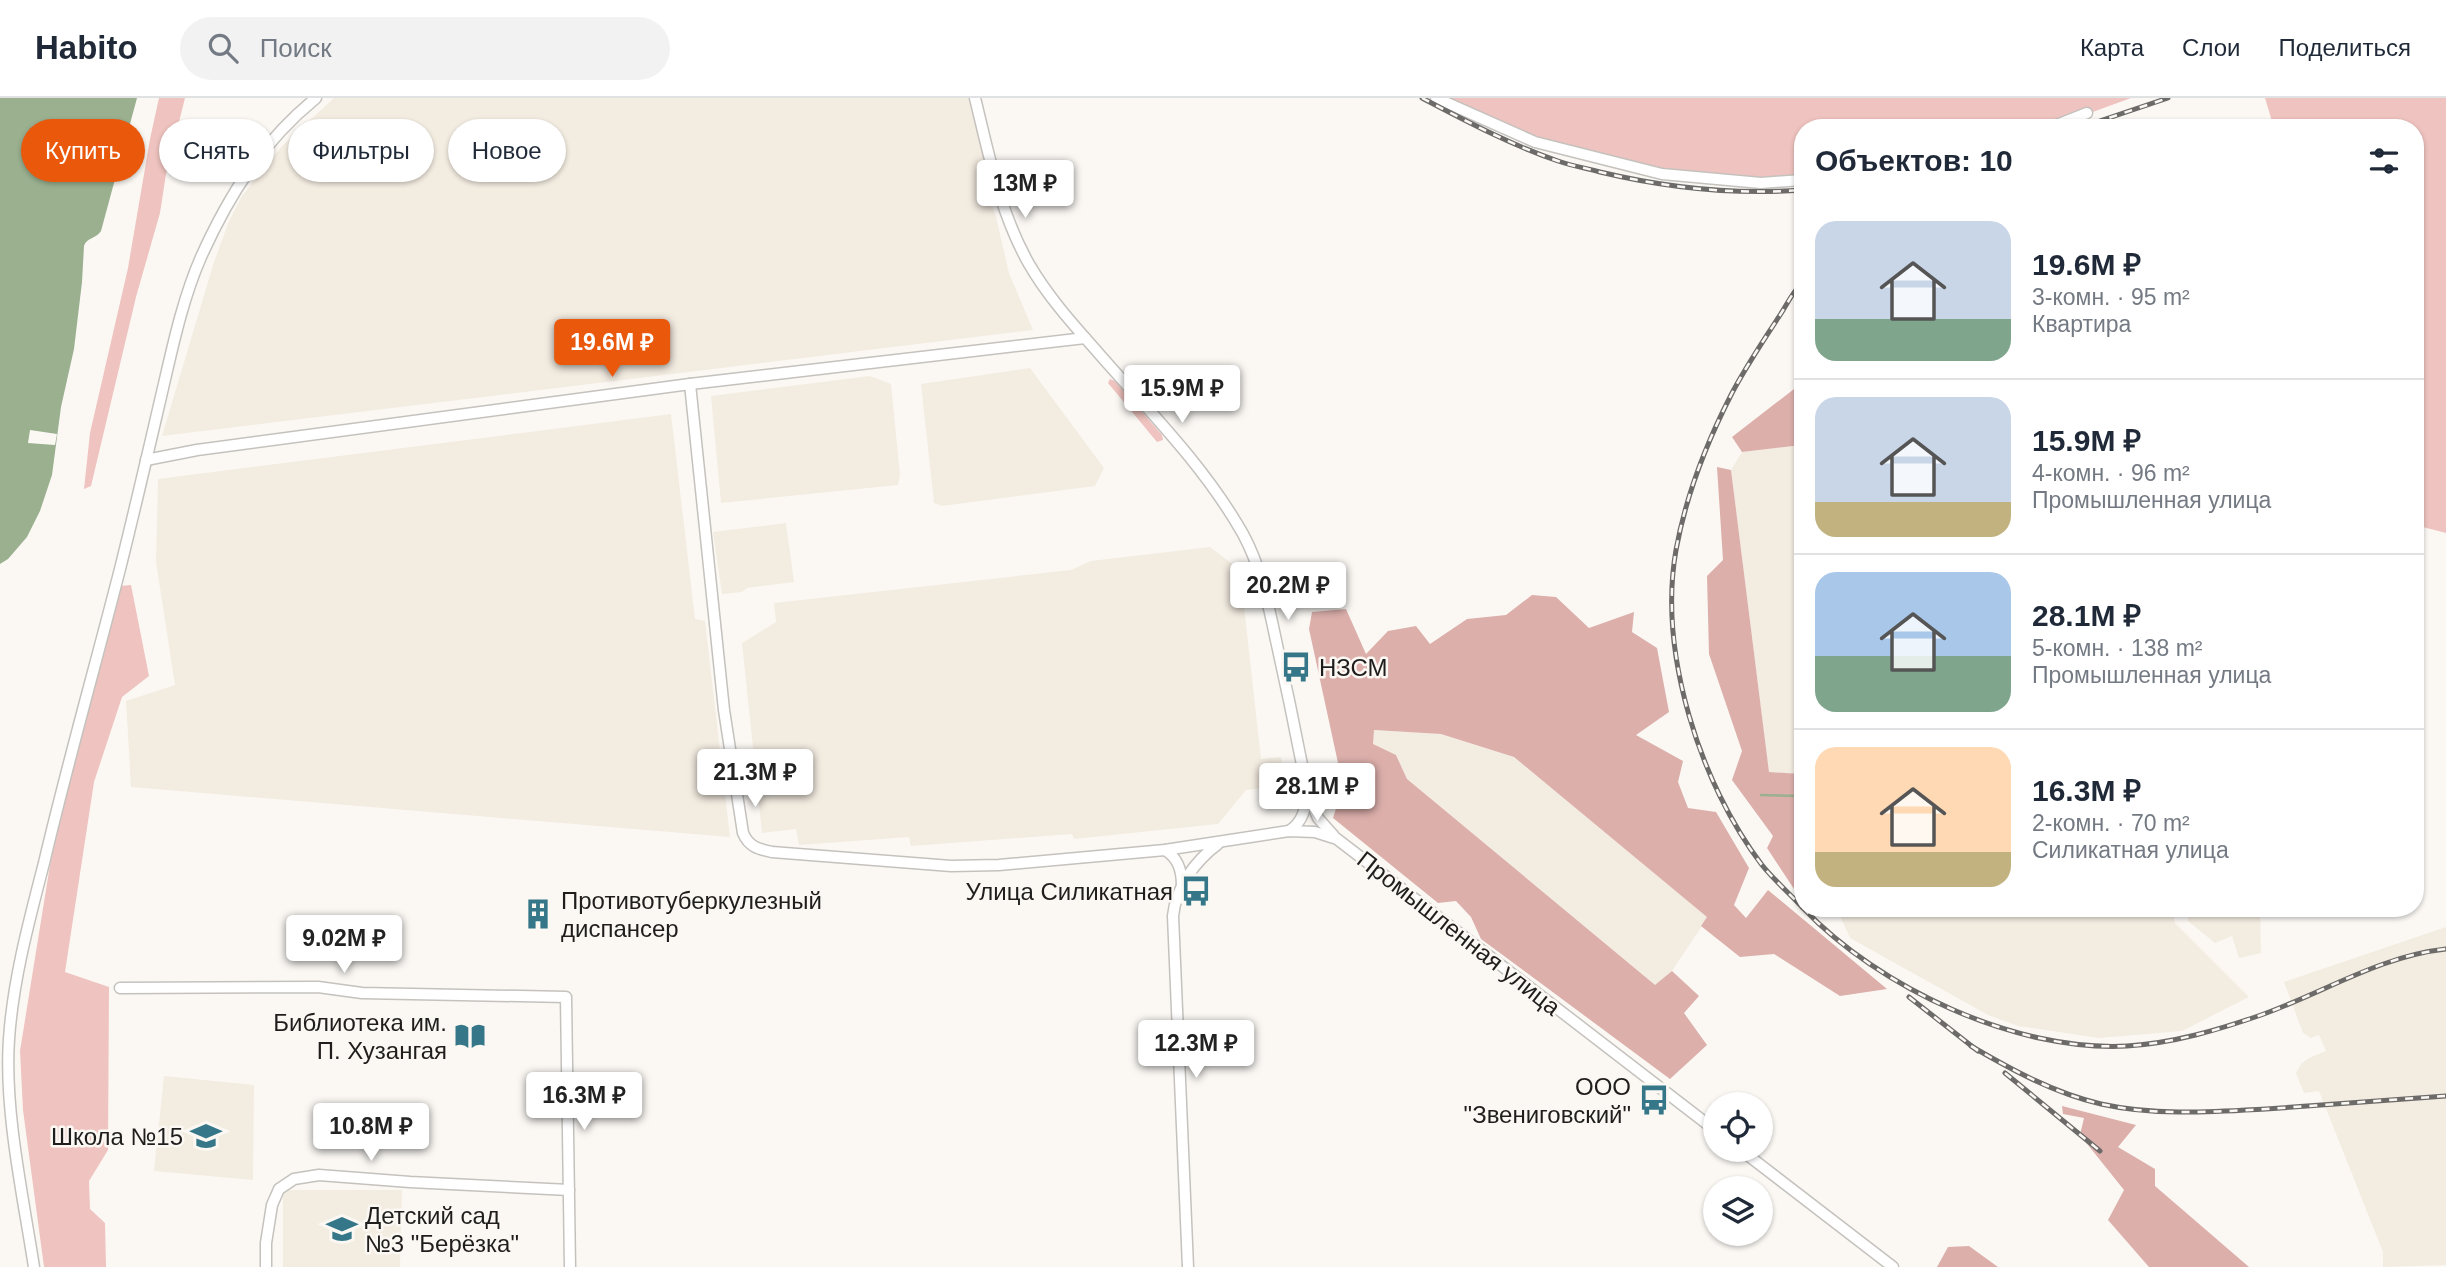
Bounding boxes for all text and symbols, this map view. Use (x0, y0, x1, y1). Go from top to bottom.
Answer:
search box (180, 17, 670, 80)
text: Habito (35, 29, 138, 66)
icon: search (204, 29, 242, 67)
text: Поиск (260, 33, 332, 63)
text: Карта (2080, 34, 2144, 61)
text: Слои (2182, 34, 2240, 61)
text: Поделиться (2278, 34, 2411, 61)
chip: Купить (21, 119, 145, 182)
chip: Снять (159, 119, 274, 182)
chip: Фильтры (288, 119, 434, 182)
chip: Новое (448, 119, 566, 182)
icon: filters (2365, 142, 2403, 180)
text: Объектов: 10 (1815, 144, 2013, 177)
pin: 13M ₽ (976, 160, 1074, 220)
text: 13M ₽ (993, 170, 1057, 196)
text: 19.6M ₽ (2032, 248, 2141, 281)
icon: home (1871, 249, 1955, 333)
text: 3-комн. · 95 m² (2032, 284, 2190, 310)
text: Квартира (2032, 311, 2131, 337)
pin: 19.6M ₽ (547, 320, 677, 379)
text: 19.6M ₽ (570, 329, 654, 355)
pin: 15.9M ₽ (1117, 366, 1247, 425)
text: 15.9M ₽ (1140, 375, 1224, 401)
text: 15.9M ₽ (2032, 424, 2141, 457)
icon: home (1871, 425, 1955, 509)
text: 4-комн. · 96 m² (2032, 460, 2190, 486)
text: Промышленная улица (2032, 487, 2271, 513)
pin: 20.2M ₽ (1223, 562, 1353, 622)
text: 20.2M ₽ (1246, 572, 1330, 598)
text: 28.1M ₽ (2032, 599, 2141, 632)
icon: home (1871, 600, 1955, 684)
text: 5-комн. · 138 m² (2032, 635, 2203, 661)
bus stop icon: НЗСМ (1279, 650, 1313, 684)
place label: НЗСМ (1319, 654, 1388, 681)
text: Промышленная улица (2032, 662, 2271, 688)
pin: 21.3M ₽ (690, 750, 820, 809)
text: 21.3M ₽ (713, 759, 797, 785)
pin: 28.1M ₽ (1252, 764, 1382, 823)
text: 28.1M ₽ (1275, 773, 1359, 799)
text: 16.3M ₽ (2032, 774, 2141, 807)
icon: home (1871, 775, 1955, 859)
text: 2-комн. · 70 m² (2032, 810, 2190, 836)
text: Силикатная улица (2032, 837, 2229, 863)
street label: Промышленная улица (1352, 845, 1566, 1021)
bus stop icon: Улица Силикатная (1179, 874, 1213, 908)
place label: Улица Силикатная (966, 878, 1173, 905)
place label: Противотуберкулезный диспансер (561, 887, 822, 942)
building icon: Противотуберкулезный диспансер (521, 897, 555, 931)
pin: 9.02M ₽ (279, 916, 409, 975)
text: 9.02M ₽ (302, 925, 386, 951)
place label: Библиотека им. П. Хузангая (273, 1009, 447, 1064)
library icon: Библиотека им. П. Хузангая (453, 1019, 487, 1053)
pin: 12.3M ₽ (1131, 1020, 1261, 1080)
text: 12.3M ₽ (1154, 1030, 1238, 1056)
pin: 16.3M ₽ (519, 1072, 649, 1132)
place label: ООО "Звениговский" (1464, 1073, 1631, 1128)
text: 16.3M ₽ (542, 1082, 626, 1108)
bus stop icon: ООО "Звениговский" (1637, 1083, 1671, 1117)
map controls (1703, 1092, 1773, 1246)
button: locate (1703, 1092, 1773, 1162)
pin: 10.8M ₽ (306, 1104, 436, 1163)
text: 10.8M ₽ (329, 1113, 413, 1139)
school or university icon: Школа №15 (189, 1119, 223, 1153)
place label: Школа №15 (51, 1123, 183, 1150)
button: layers (1703, 1176, 1773, 1246)
place label: Детский сад №3 "Берёзка" (365, 1202, 519, 1257)
school or university icon: Детский сад №3 "Берёзка" (325, 1212, 359, 1246)

